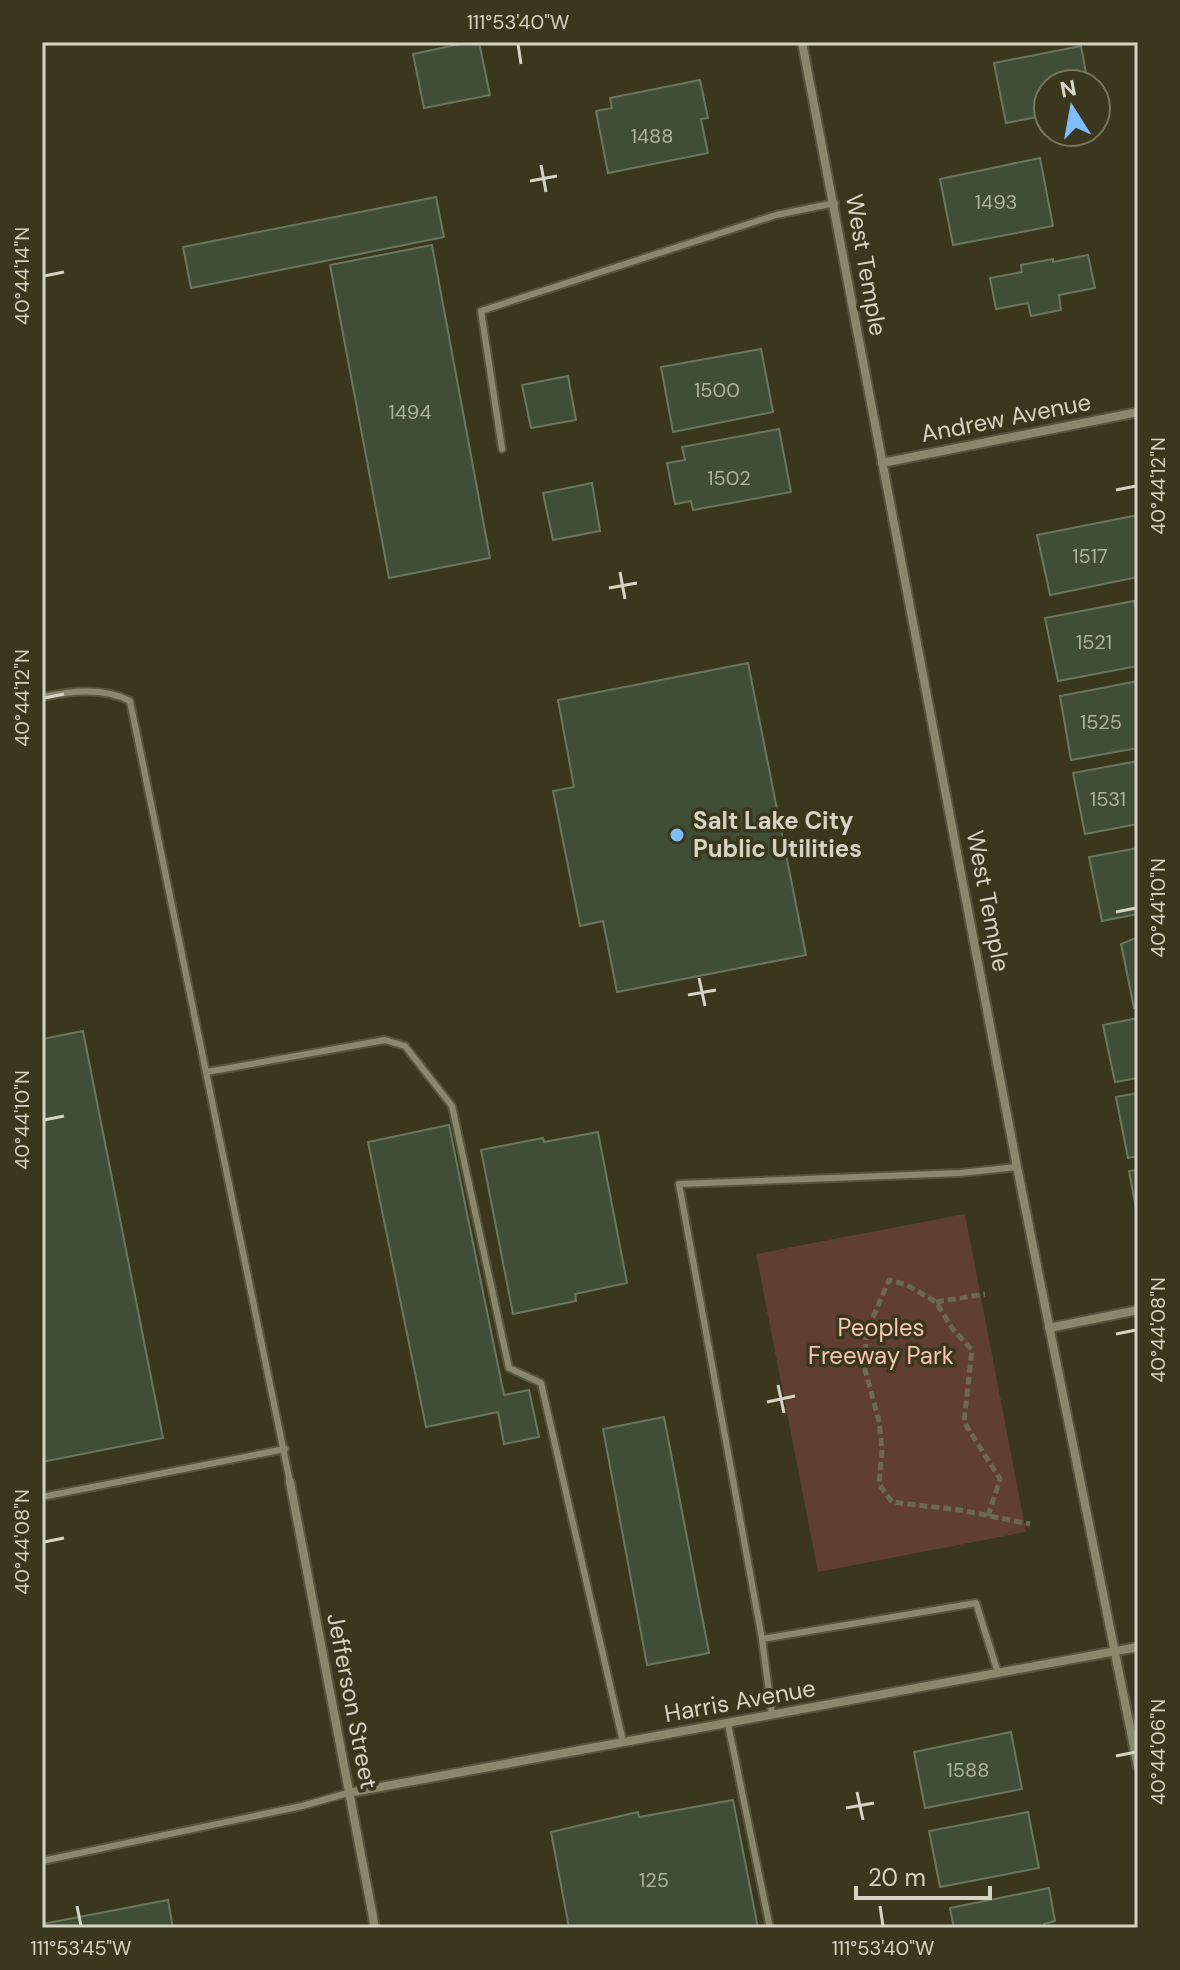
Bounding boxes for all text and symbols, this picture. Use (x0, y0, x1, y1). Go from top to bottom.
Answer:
text: 111°53'40"W (467, 9, 569, 35)
north arrow (1032, 68, 1112, 148)
text: N (1058, 73, 1079, 105)
house number: 1488 (631, 123, 673, 149)
house number: 1493 (975, 189, 1017, 215)
street label: West Temple (839, 192, 894, 338)
text: 40°44'14"N (9, 227, 35, 325)
house number: 1500 (694, 377, 740, 403)
street label: Andrew Avenue (918, 386, 1094, 449)
house number: 1494 (388, 399, 432, 425)
text: 40°44'12"N (1145, 437, 1171, 535)
house number: 1502 (707, 465, 751, 491)
house number: 1517 (1072, 543, 1108, 569)
house number: 1521 (1076, 629, 1112, 655)
text: 40°44'12"N (9, 649, 35, 747)
house number: 1525 (1080, 709, 1122, 735)
house number: 1531 (1090, 786, 1126, 812)
place label: Salt Lake City Public Utilities (693, 805, 862, 864)
marker: Salt Lake City Public Utilities (668, 826, 686, 844)
street label: West Temple (960, 828, 1017, 974)
text: 40°44'10"N (1145, 858, 1171, 958)
text: 40°44'10"N (9, 1070, 35, 1170)
text: 40°44'08"N (1145, 1277, 1171, 1383)
park label: Peoples Freeway Park (808, 1312, 954, 1371)
text: 40°44'08"N (9, 1489, 35, 1595)
street label: Jefferson Street (320, 1610, 385, 1791)
street label: Harris Avenue (662, 1672, 818, 1729)
text: 40°44'06"N (1145, 1699, 1171, 1805)
house number: 1588 (947, 1757, 989, 1783)
scale bar (856, 1850, 990, 1900)
text: 20 m (868, 1862, 926, 1893)
house number: 125 (639, 1867, 669, 1893)
text: 111°53'45"W (31, 1935, 131, 1961)
text: 111°53'40"W (832, 1935, 934, 1961)

